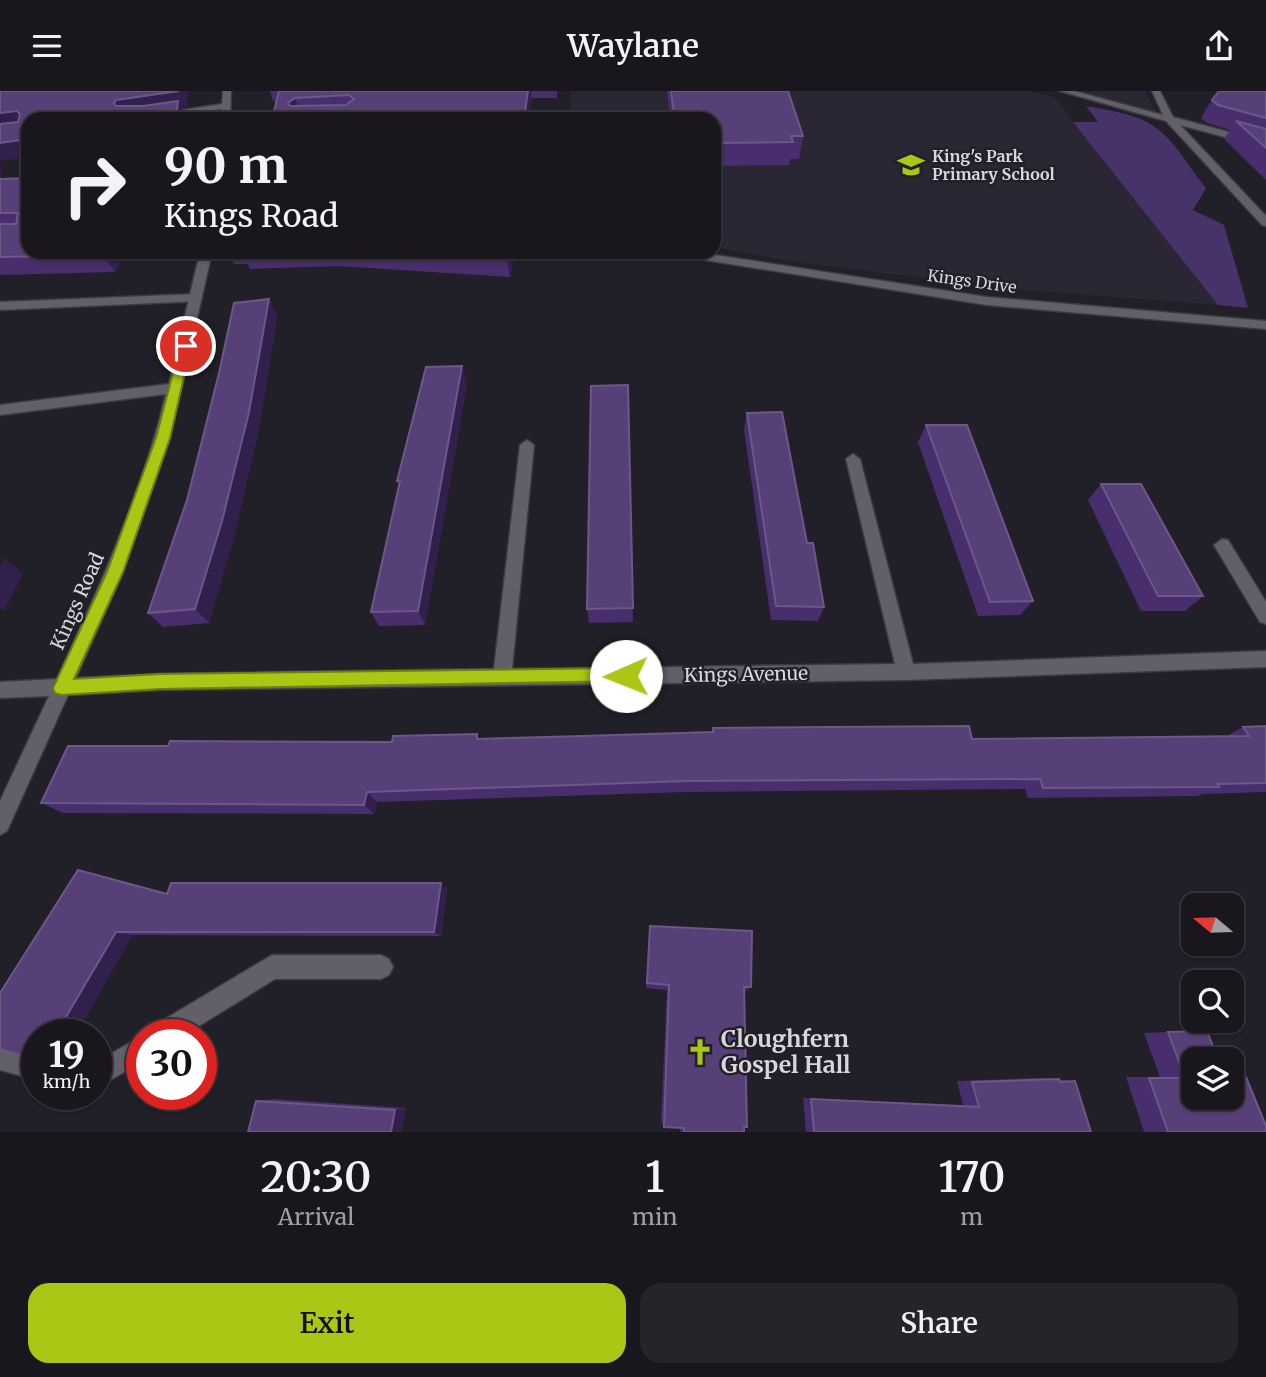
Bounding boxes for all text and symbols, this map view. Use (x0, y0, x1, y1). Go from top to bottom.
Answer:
text: Waylane (567, 26, 699, 66)
icon: menu (28, 27, 66, 65)
icon: share (1200, 27, 1238, 65)
text: 90 m (164, 135, 288, 196)
icon: right (49, 140, 140, 231)
place label: King's Park Primary School (932, 146, 1055, 184)
school or university icon: King's Park Primary School (896, 150, 926, 180)
text: Kings Road (164, 196, 339, 236)
street label: Kings Drive (926, 265, 1018, 297)
pin (156, 316, 216, 376)
icon: arrive (167, 327, 205, 365)
street label: Kings Road (45, 549, 109, 653)
position arrow (589, 639, 663, 713)
street label: Kings Avenue (684, 661, 808, 687)
north arrow (1181, 893, 1244, 955)
map controls (1181, 893, 1244, 1110)
button: search (1181, 970, 1244, 1033)
speed limit sign: 30 (126, 1019, 217, 1110)
place label: Cloughfern Gospel Hall (721, 1024, 851, 1079)
text: 19 (48, 1033, 85, 1077)
church icon: Cloughfern Gospel Hall (685, 1037, 715, 1067)
button: layers (1181, 1047, 1244, 1110)
text: km/h (43, 1070, 90, 1093)
text: 20:30 (261, 1151, 372, 1203)
text: 1 (645, 1151, 664, 1203)
text: 170 (938, 1151, 1005, 1203)
text: Arrival (278, 1202, 354, 1231)
text: min (632, 1202, 678, 1231)
text: m (960, 1202, 983, 1231)
button: Exit (28, 1283, 626, 1363)
button: Share (640, 1283, 1238, 1363)

